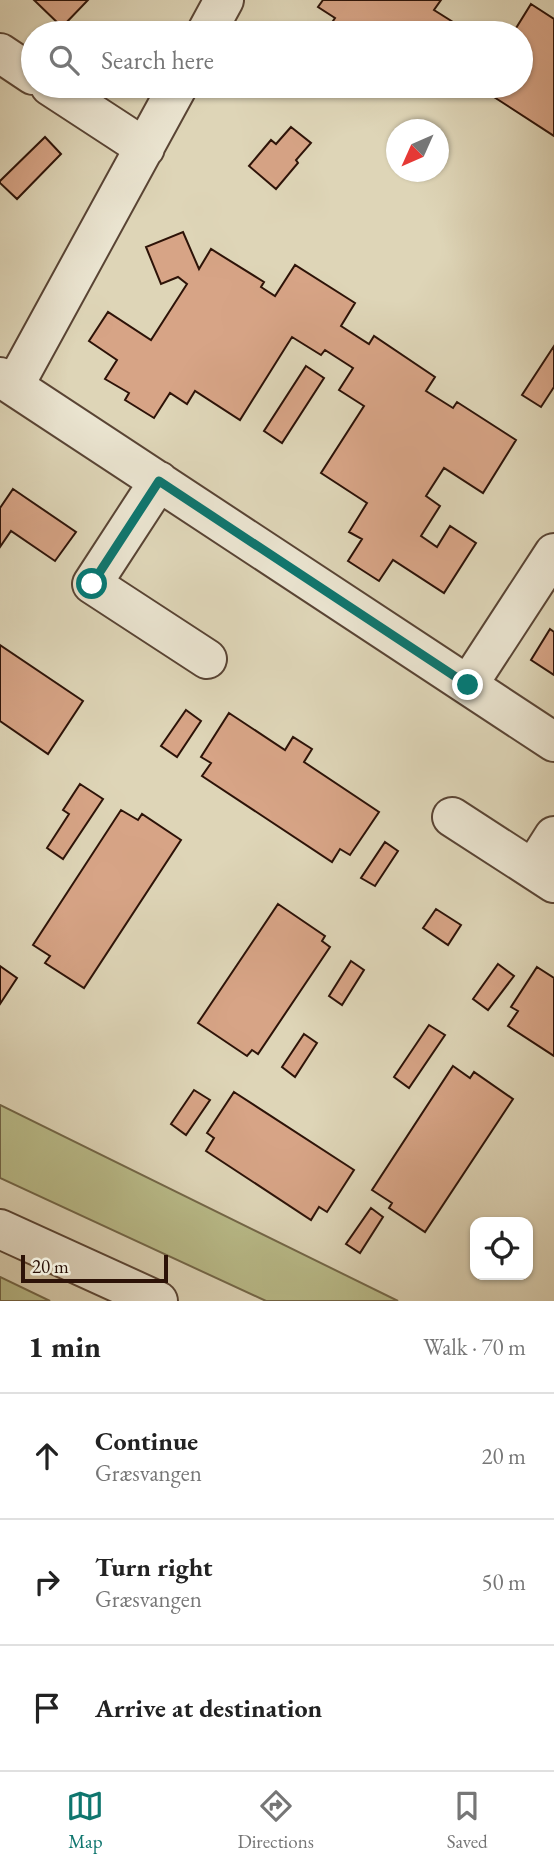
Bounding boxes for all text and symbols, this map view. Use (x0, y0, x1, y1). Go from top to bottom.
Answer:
search box (21, 21, 533, 98)
icon: search (45, 41, 83, 79)
text: Search here (101, 43, 214, 77)
north arrow (386, 119, 449, 182)
route start (76, 568, 107, 599)
route end (452, 669, 483, 700)
map controls (470, 1217, 533, 1280)
button: locate (470, 1217, 533, 1280)
scale bar (21, 1252, 168, 1284)
text: 20 m (32, 1254, 69, 1279)
text: 1 min (28, 1327, 101, 1366)
text: Walk · 70 m (423, 1332, 526, 1362)
text: Continue (95, 1424, 198, 1458)
icon: ahead (28, 1437, 66, 1475)
text: 20 m (481, 1441, 526, 1471)
text: Græsvangen (95, 1458, 202, 1488)
text: Turn right (95, 1550, 213, 1584)
icon: right (28, 1563, 66, 1601)
text: 50 m (481, 1567, 526, 1597)
text: Græsvangen (95, 1584, 202, 1614)
icon: arrive (28, 1689, 66, 1727)
text: Arrive at destination (95, 1691, 322, 1725)
tab: Map (66, 1787, 104, 1854)
tab: Directions (237, 1787, 314, 1854)
tab: Saved (447, 1787, 488, 1854)

